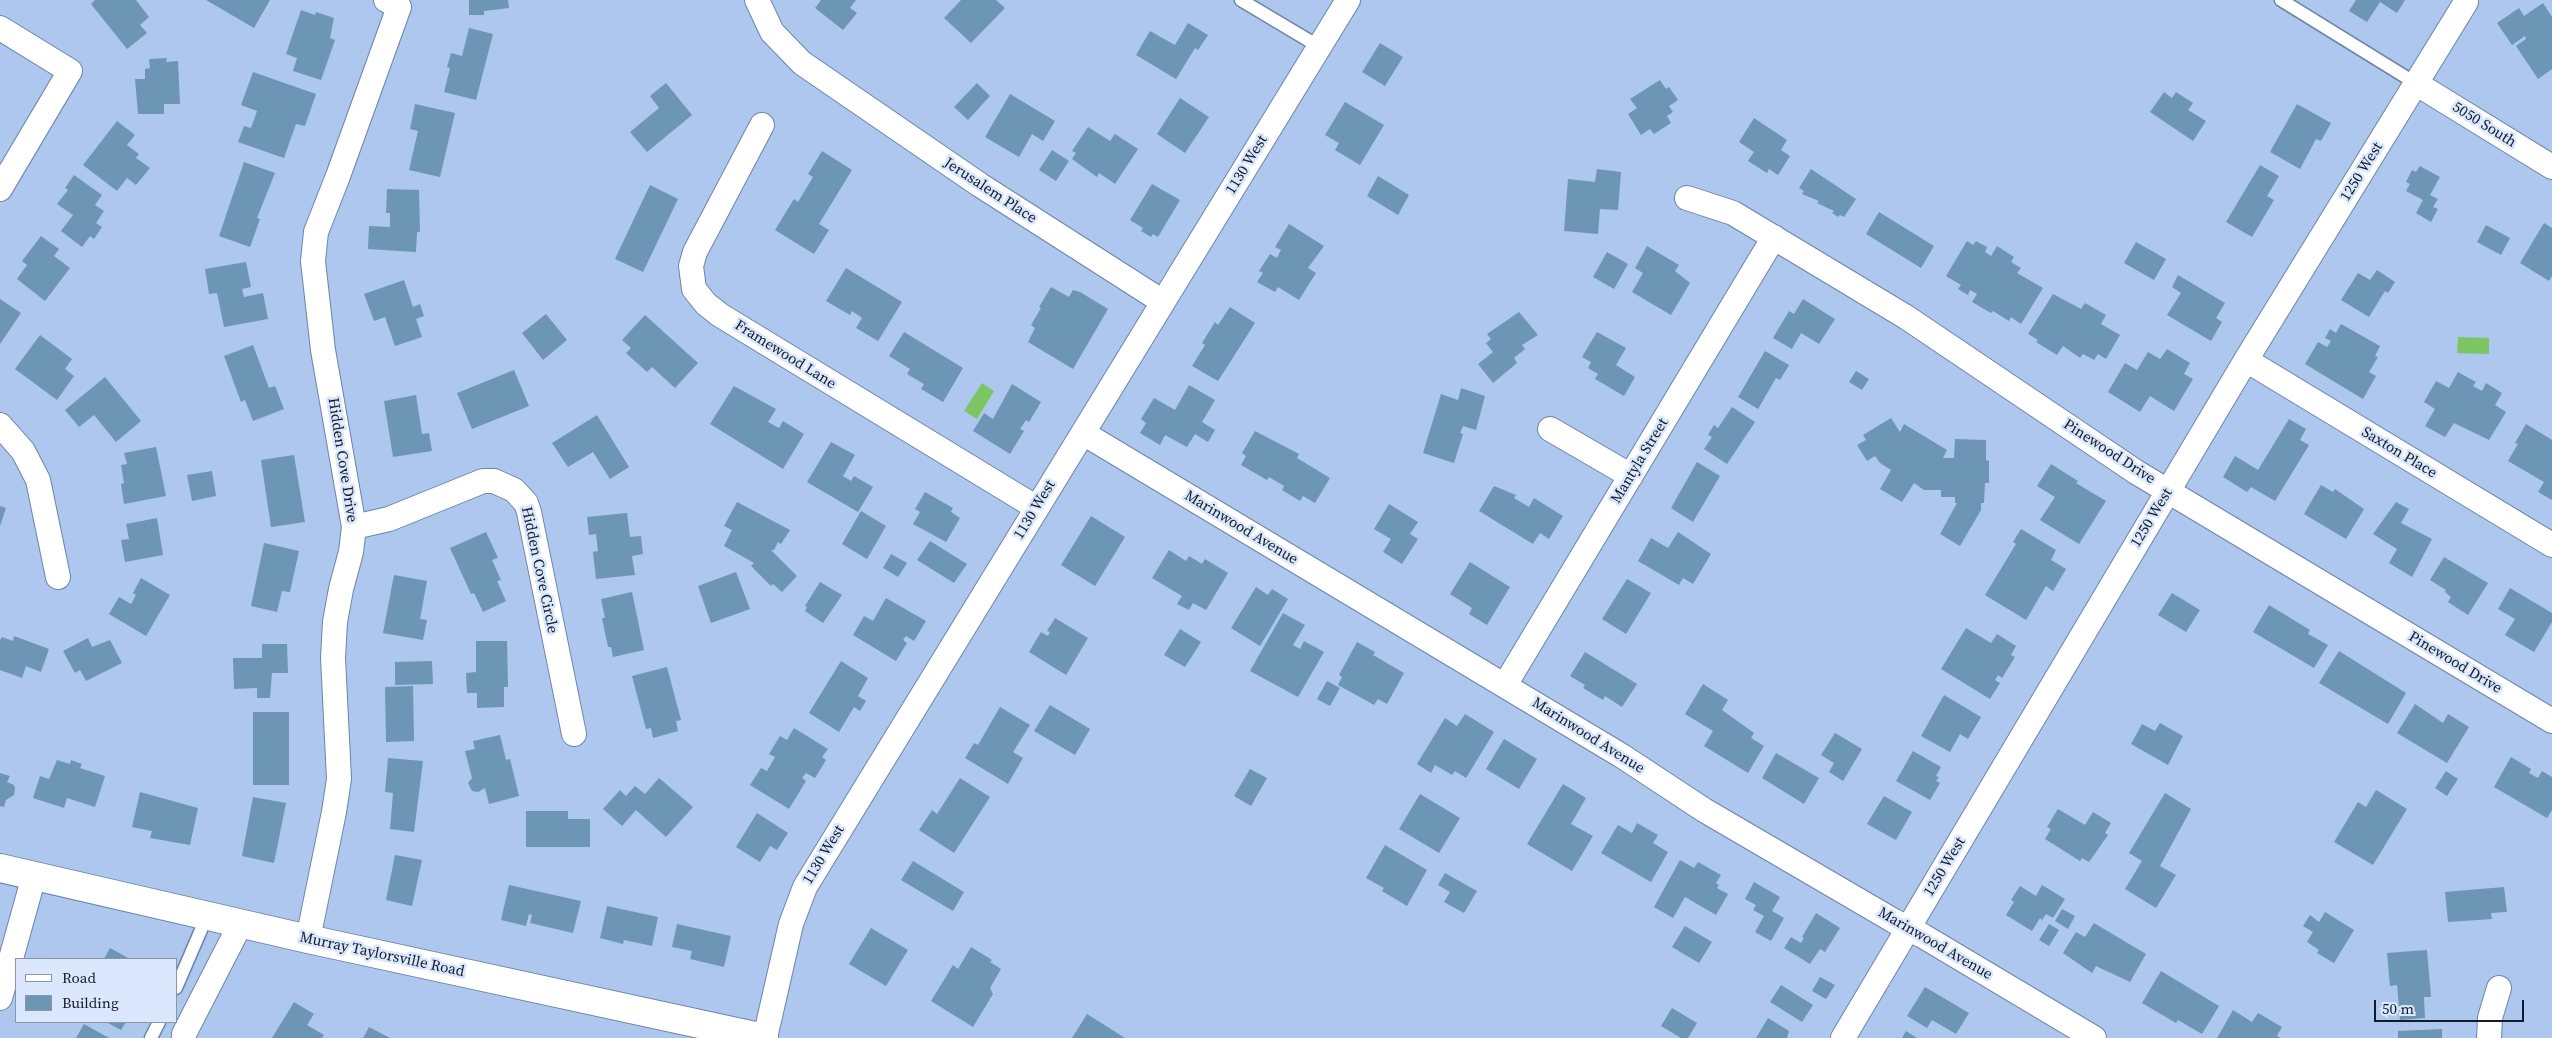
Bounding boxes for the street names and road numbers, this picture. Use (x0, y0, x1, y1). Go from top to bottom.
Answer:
street label: 5050 South (2449, 98, 2519, 152)
street label: 1130 West (1222, 132, 1272, 198)
street label: 1250 West (2337, 139, 2387, 205)
street label: Jerusalem Place (940, 154, 1040, 228)
street label: Framewood Lane (731, 317, 839, 393)
street label: Hidden Cove Drive (323, 396, 361, 524)
street label: Mantyla Street (1607, 415, 1673, 507)
street label: Pinewood Drive (2060, 416, 2158, 488)
street label: Saxton Place (2358, 423, 2440, 483)
street label: 1130 West (1010, 477, 1060, 543)
street label: 1250 West (2127, 485, 2177, 551)
street label: Marinwood Avenue (1181, 487, 1301, 569)
street label: Hidden Cove Circle (517, 505, 561, 635)
street label: Pinewood Drive (2405, 628, 2505, 698)
street label: Marinwood Avenue (1528, 694, 1648, 778)
street label: 1130 West (799, 822, 849, 888)
street label: 1250 West (1920, 834, 1970, 900)
street label: Marinwood Avenue (1875, 904, 1995, 984)
street label: Murray Taylorsville Road (298, 929, 466, 981)

